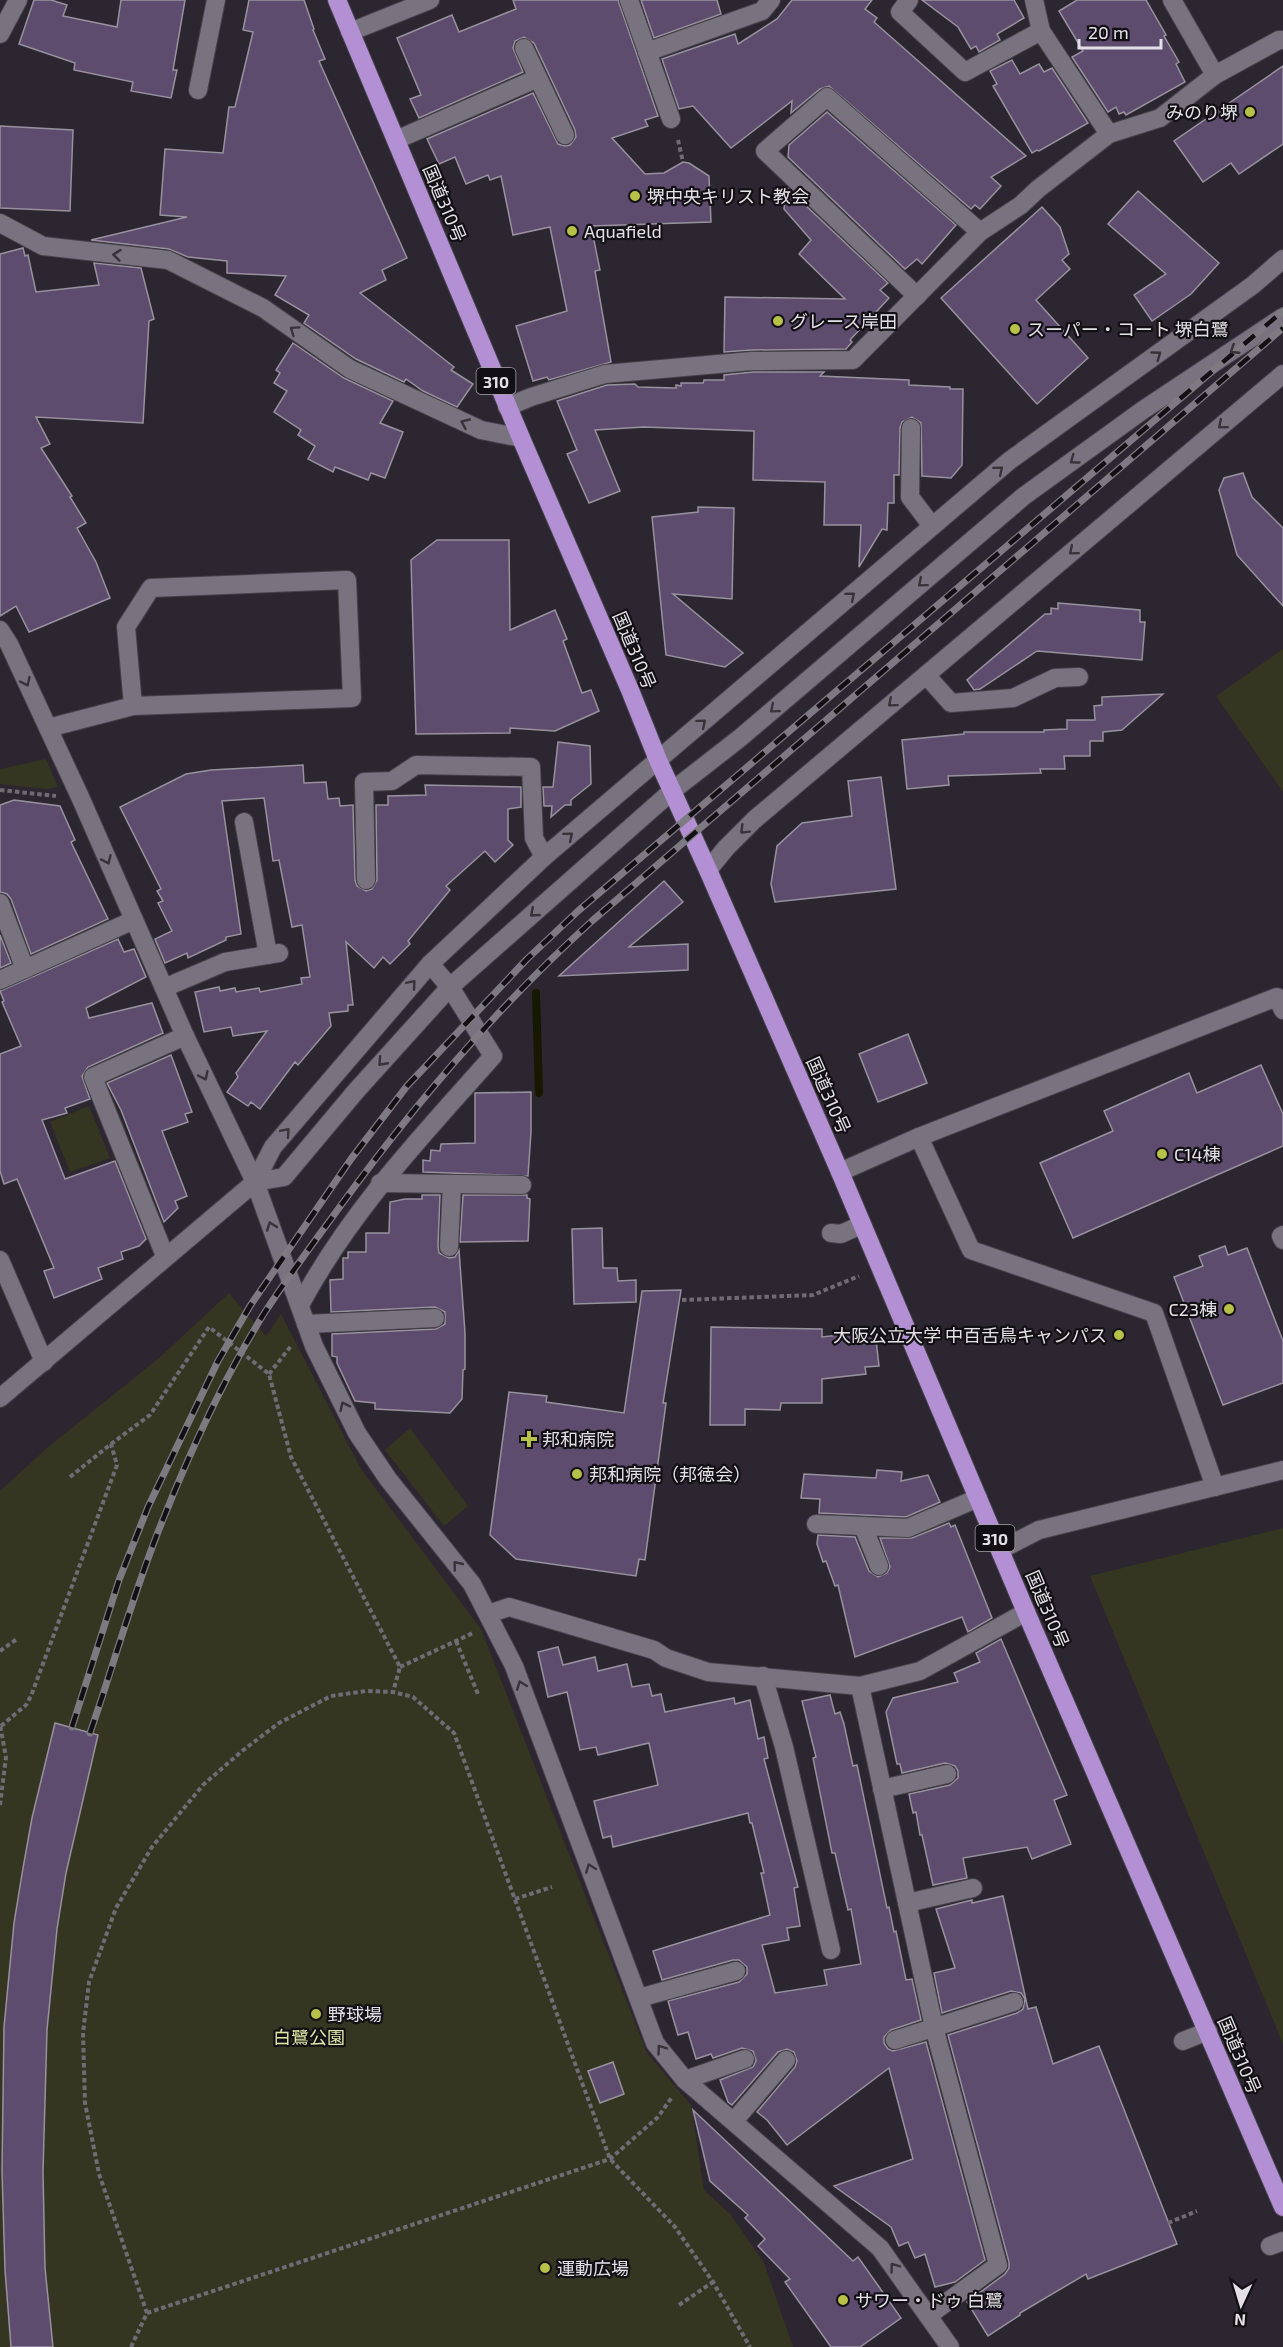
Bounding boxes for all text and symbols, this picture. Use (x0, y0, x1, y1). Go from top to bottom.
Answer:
scale bar (1079, 12, 1162, 50)
text: 20 m (1088, 21, 1129, 43)
place label: みのり堺 (1166, 101, 1238, 123)
marker: みのり堺 (1243, 105, 1257, 119)
street label: 国道310号 (419, 161, 471, 245)
place label: 堺中央キリスト教会 (647, 185, 809, 207)
marker: 堺中央キリスト教会 (628, 189, 642, 203)
place label: Aquafield (584, 220, 662, 242)
marker: Aquafield (565, 224, 579, 238)
one-way arrow (113, 249, 122, 262)
place label: グレース岸田 (790, 310, 897, 332)
marker: グレース岸田 (771, 314, 785, 328)
place label: スーパー・コート 堺白鷺 (1027, 318, 1229, 340)
marker: スーパー・コート 堺白鷺 (1008, 322, 1022, 336)
one-way arrow (289, 326, 300, 337)
one-way arrow (1230, 342, 1240, 354)
one-way arrow (1150, 351, 1161, 362)
road number: 310 (476, 368, 516, 394)
one-way arrow (460, 418, 471, 430)
one-way arrow (1218, 418, 1229, 429)
one-way arrow (1069, 453, 1080, 464)
one-way arrow (992, 466, 1003, 477)
one-way arrow (1069, 543, 1080, 554)
one-way arrow (918, 576, 929, 587)
one-way arrow (844, 592, 855, 603)
street label: 国道310号 (609, 608, 661, 692)
one-way arrow (19, 676, 31, 687)
one-way arrow (888, 696, 899, 707)
one-way arrow (770, 702, 781, 713)
one-way arrow (695, 719, 706, 730)
one-way arrow (740, 823, 751, 834)
one-way arrow (562, 832, 573, 843)
one-way arrow (100, 853, 112, 864)
one-way arrow (530, 906, 541, 917)
one-way arrow (405, 980, 416, 991)
street label: 国道310号 (802, 1053, 856, 1137)
one-way arrow (378, 1055, 389, 1065)
one-way arrow (196, 1069, 208, 1080)
one-way arrow (279, 1128, 290, 1139)
place label: C14棟 (1174, 1143, 1221, 1165)
marker: C14棟 (1155, 1147, 1169, 1161)
one-way arrow (266, 1221, 278, 1232)
place label: C23棟 (1169, 1298, 1217, 1320)
marker: C23棟 (1222, 1302, 1236, 1316)
place label: 大阪公立大学 中百舌鳥キャンパス (833, 1324, 1107, 1346)
marker: 大阪公立大学 中百舌鳥キャンパス (1112, 1328, 1126, 1342)
one-way arrow (340, 1402, 351, 1412)
place label: 邦和病院 (542, 1428, 614, 1450)
marker: 邦和病院 (520, 1430, 538, 1448)
place label: 邦和病院（邦徳会） (589, 1463, 751, 1485)
marker: 邦和病院（邦徳会） (570, 1467, 584, 1481)
road number: 310 (976, 1525, 1014, 1551)
one-way arrow (453, 1560, 464, 1571)
street label: 国道310号 (1022, 1567, 1074, 1651)
one-way arrow (516, 1680, 529, 1691)
one-way arrow (585, 1863, 597, 1874)
place label: 野球場 (328, 2003, 382, 2025)
marker: 野球場 (309, 2007, 323, 2021)
street label: 国道310号 (1214, 2013, 1266, 2097)
park label: 白鷺公園 (273, 2026, 345, 2048)
one-way arrow (657, 2045, 668, 2056)
place label: 運動広場 (557, 2257, 629, 2279)
marker: 運動広場 (538, 2261, 552, 2275)
one-way arrow (891, 2263, 902, 2274)
north arrow (1211, 2275, 1271, 2335)
place label: サワー・ドゥ 白鷺 (855, 2289, 1003, 2311)
marker: サワー・ドゥ 白鷺 (836, 2293, 850, 2307)
text: N (1233, 2311, 1246, 2330)

